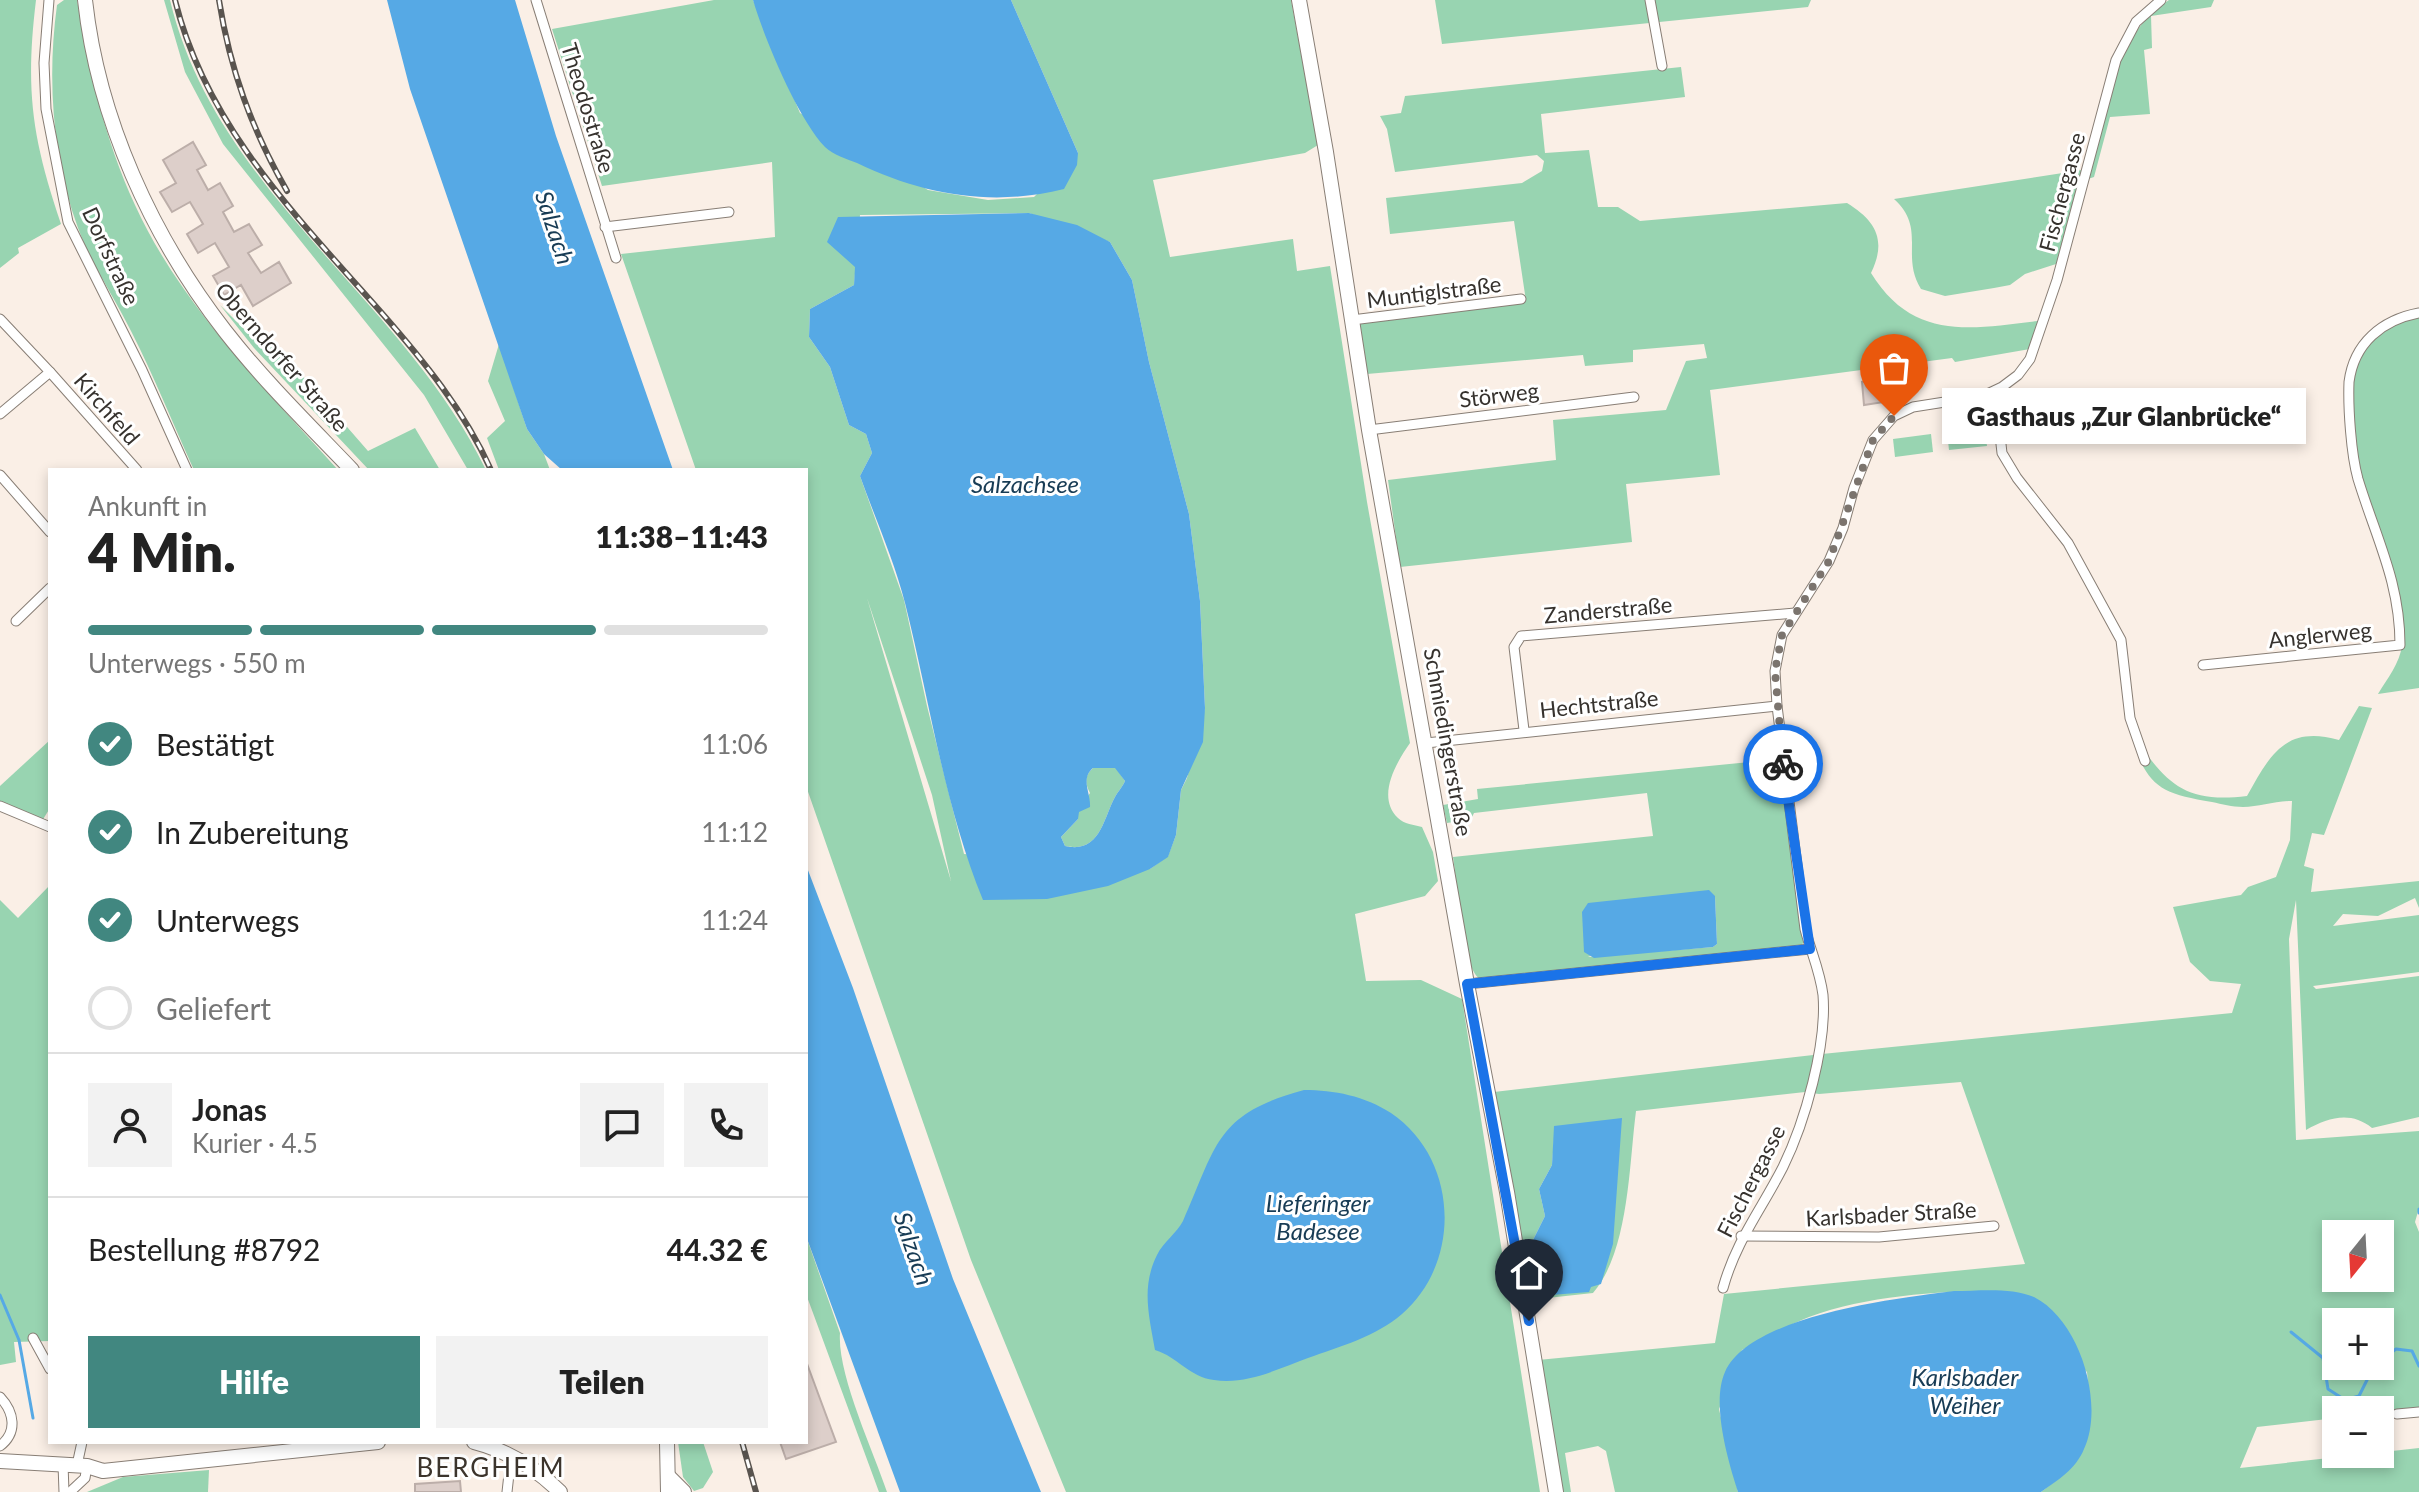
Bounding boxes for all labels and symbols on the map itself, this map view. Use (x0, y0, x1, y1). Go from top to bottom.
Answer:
street label: Theodostraße (556, 40, 621, 176)
street label: Fischergasse (2033, 129, 2090, 254)
water label: Salzach (530, 187, 581, 268)
street label: Dorfstraße (77, 202, 146, 309)
street label: Muntiglstraße (1365, 270, 1503, 313)
street label: Oberndorfer Straße (210, 276, 355, 437)
pin (1860, 334, 1928, 416)
street label: Kirchfeld (69, 367, 146, 450)
street label: Störweg (1458, 376, 1540, 413)
callout: Gasthaus „Zur Glanbrücke“ (1942, 388, 2306, 444)
water label: Salzachsee (971, 469, 1079, 498)
street label: Zanderstraße (1543, 590, 1673, 629)
street label: Anglerweg (2267, 616, 2373, 653)
street label: Schmiedingerstraße (1419, 646, 1478, 838)
street label: Hechtstraße (1538, 684, 1660, 723)
courier (1743, 724, 1823, 804)
street label: Fischergasse (1711, 1120, 1790, 1241)
water label: Lieferinger Badesee (1266, 1188, 1371, 1245)
street label: Karlsbader Straße (1805, 1196, 1977, 1231)
water label: Salzach (888, 1208, 940, 1289)
north arrow (2322, 1220, 2394, 1292)
pin (1495, 1239, 1563, 1321)
water label: Karlsbader Weiher (1911, 1362, 2019, 1419)
district label: BERGHEIM (416, 1451, 566, 1483)

